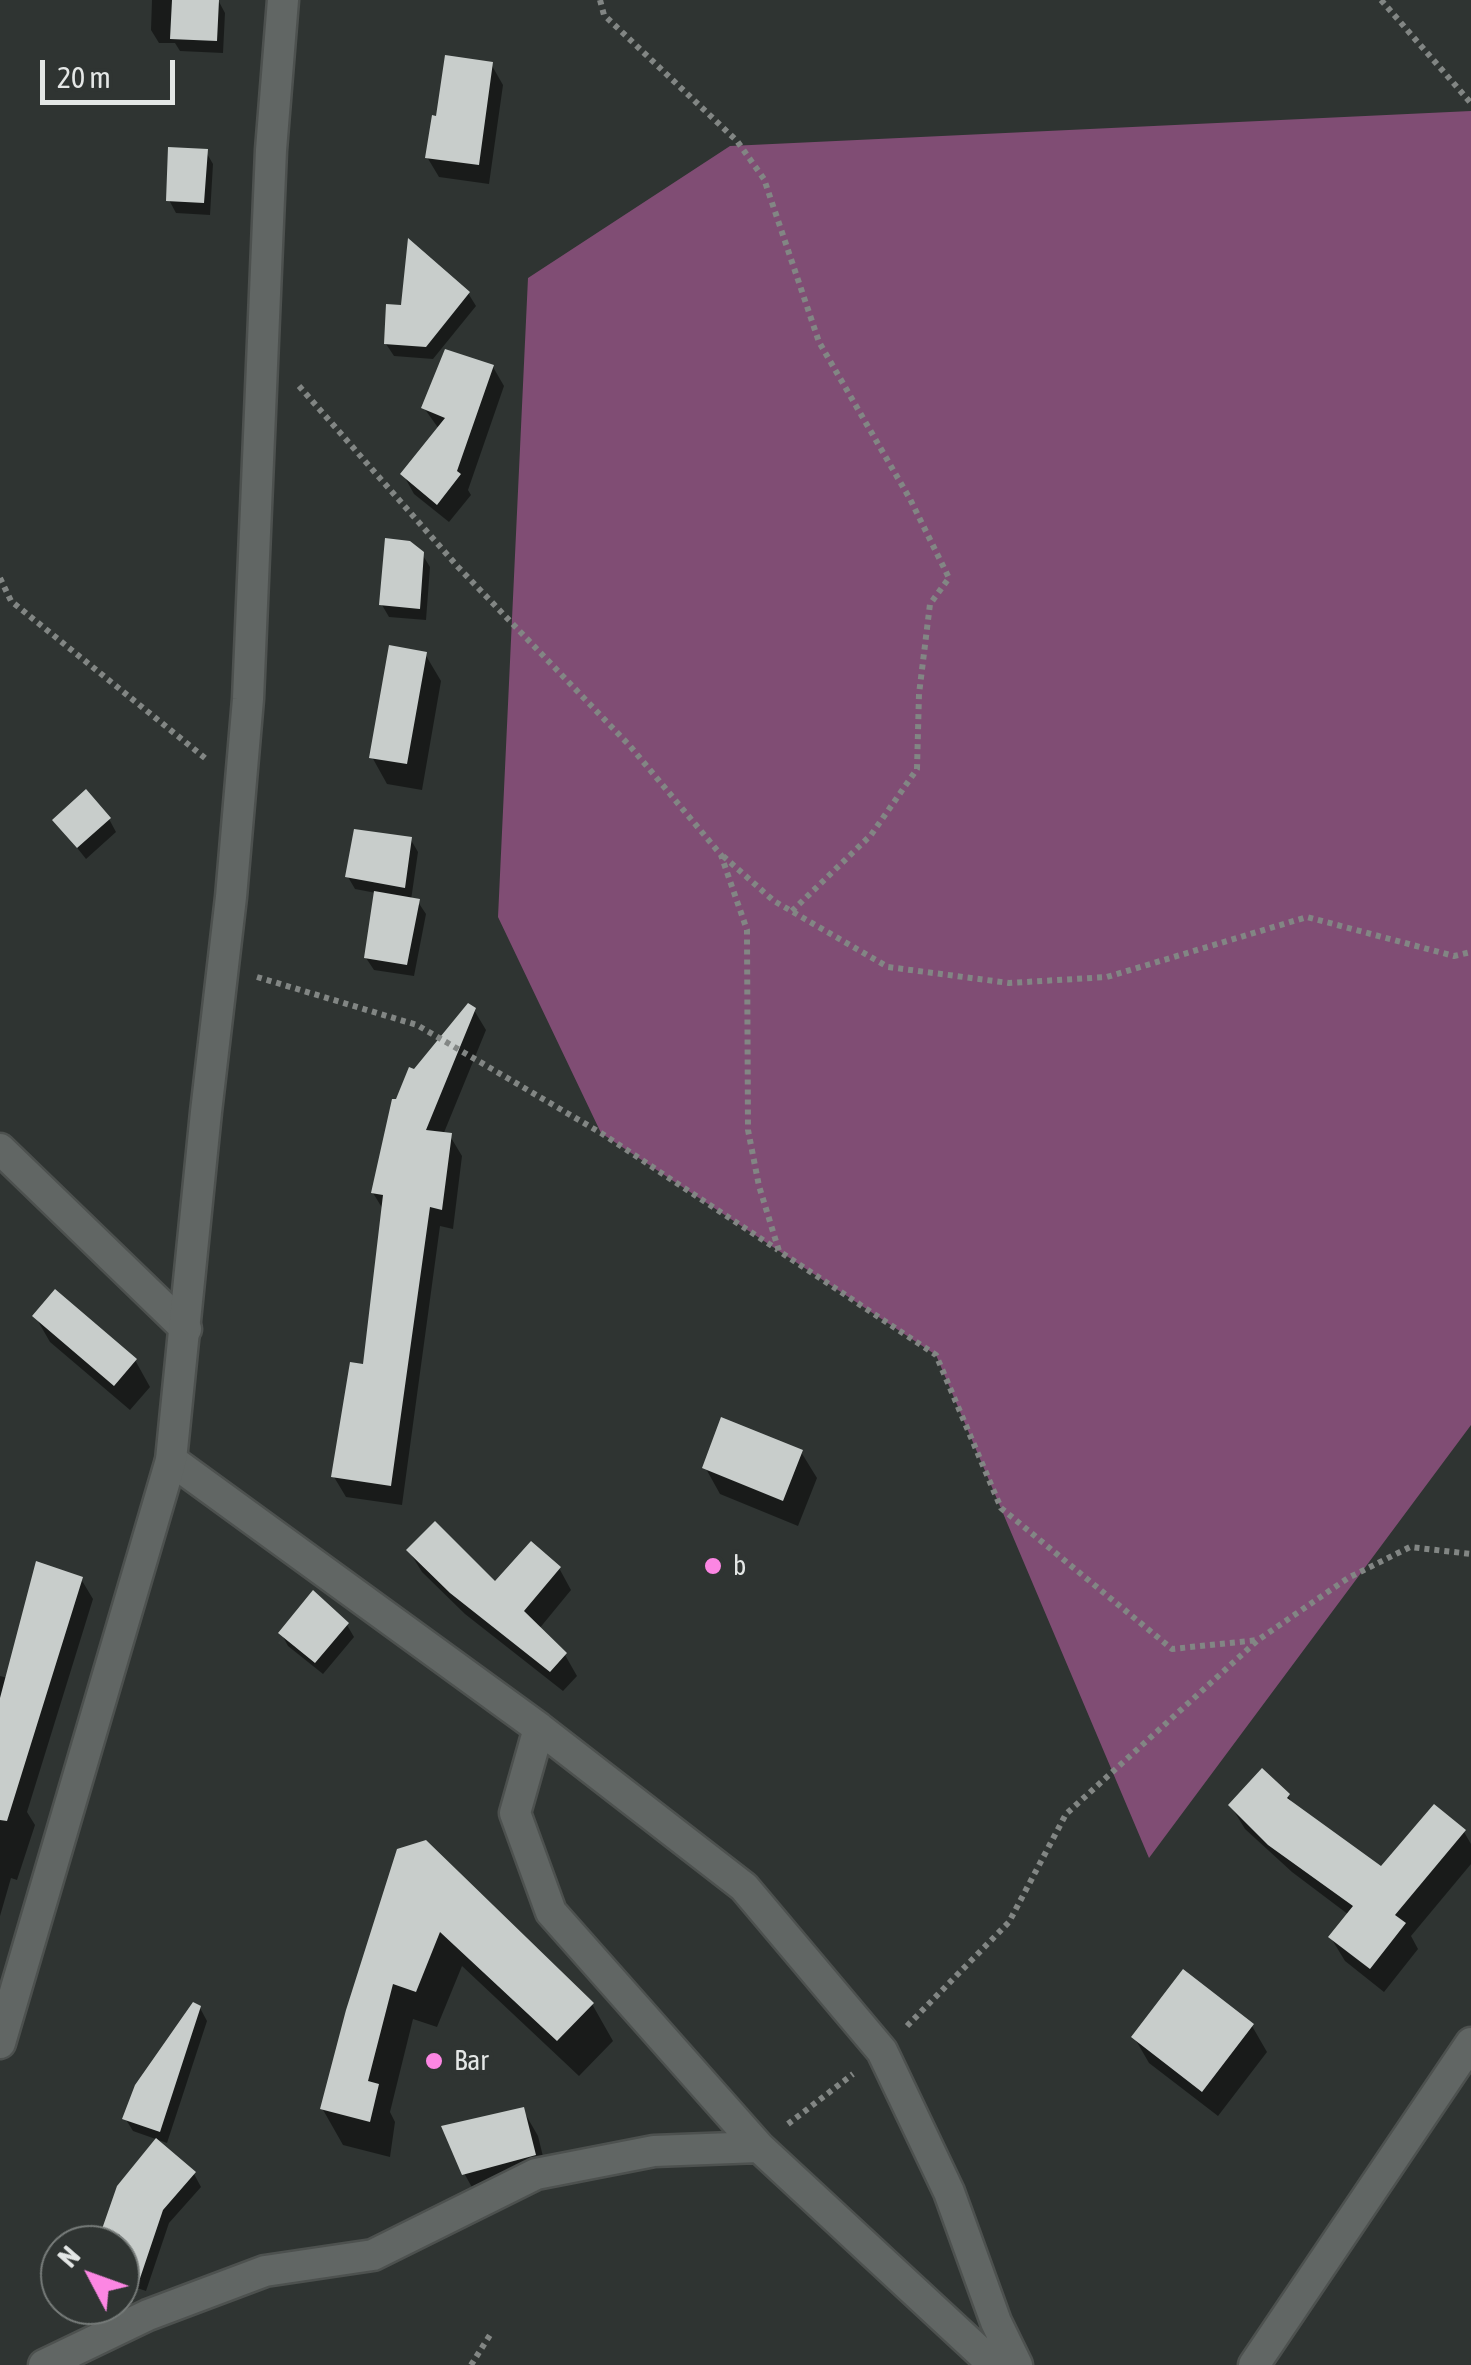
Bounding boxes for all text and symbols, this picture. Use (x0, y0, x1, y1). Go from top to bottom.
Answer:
scale bar (45, 40, 180, 102)
text: 20 m (57, 60, 111, 94)
place label: b (733, 1549, 746, 1583)
marker: b (702, 1555, 724, 1577)
place label: Bar (454, 2044, 489, 2078)
marker: Bar (423, 2050, 445, 2072)
north arrow (40, 2225, 140, 2325)
text: N (51, 2240, 86, 2273)

